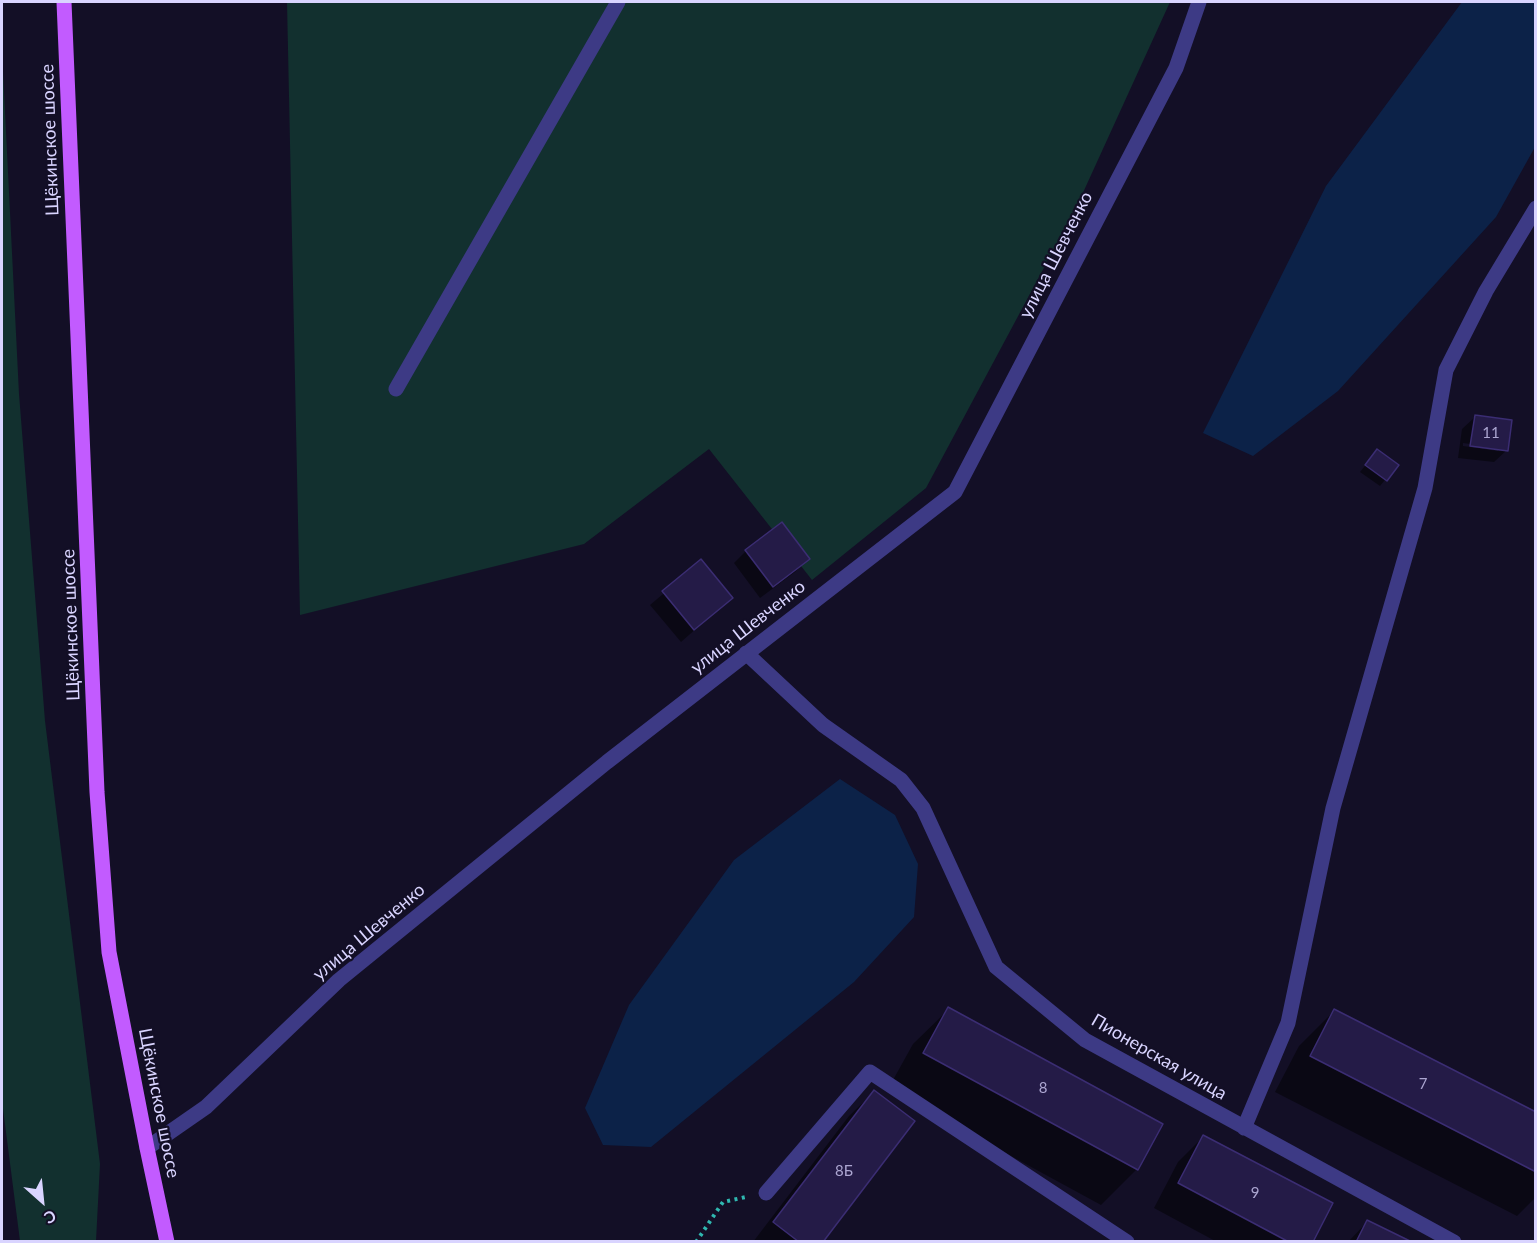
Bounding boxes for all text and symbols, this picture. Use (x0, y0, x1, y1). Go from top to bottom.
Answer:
street label: Щёкинское шоссе (37, 64, 63, 216)
street label: улица Шевченко (1015, 188, 1097, 322)
house number: 11 (1482, 424, 1500, 442)
street label: Щёкинское шоссе (58, 549, 84, 701)
street label: улица Шевченко (686, 576, 810, 678)
street label: улица Шевченко (309, 879, 429, 985)
street label: Пионерская улица (1087, 1009, 1231, 1105)
street label: Щёкинское шоссе (134, 1026, 184, 1180)
house number: 7 (1419, 1075, 1427, 1093)
house number: 8 (1039, 1079, 1047, 1097)
house number: 8Б (835, 1162, 853, 1180)
north arrow (12, 1171, 72, 1231)
house number: 9 (1251, 1184, 1259, 1202)
text: С (41, 1207, 59, 1228)

